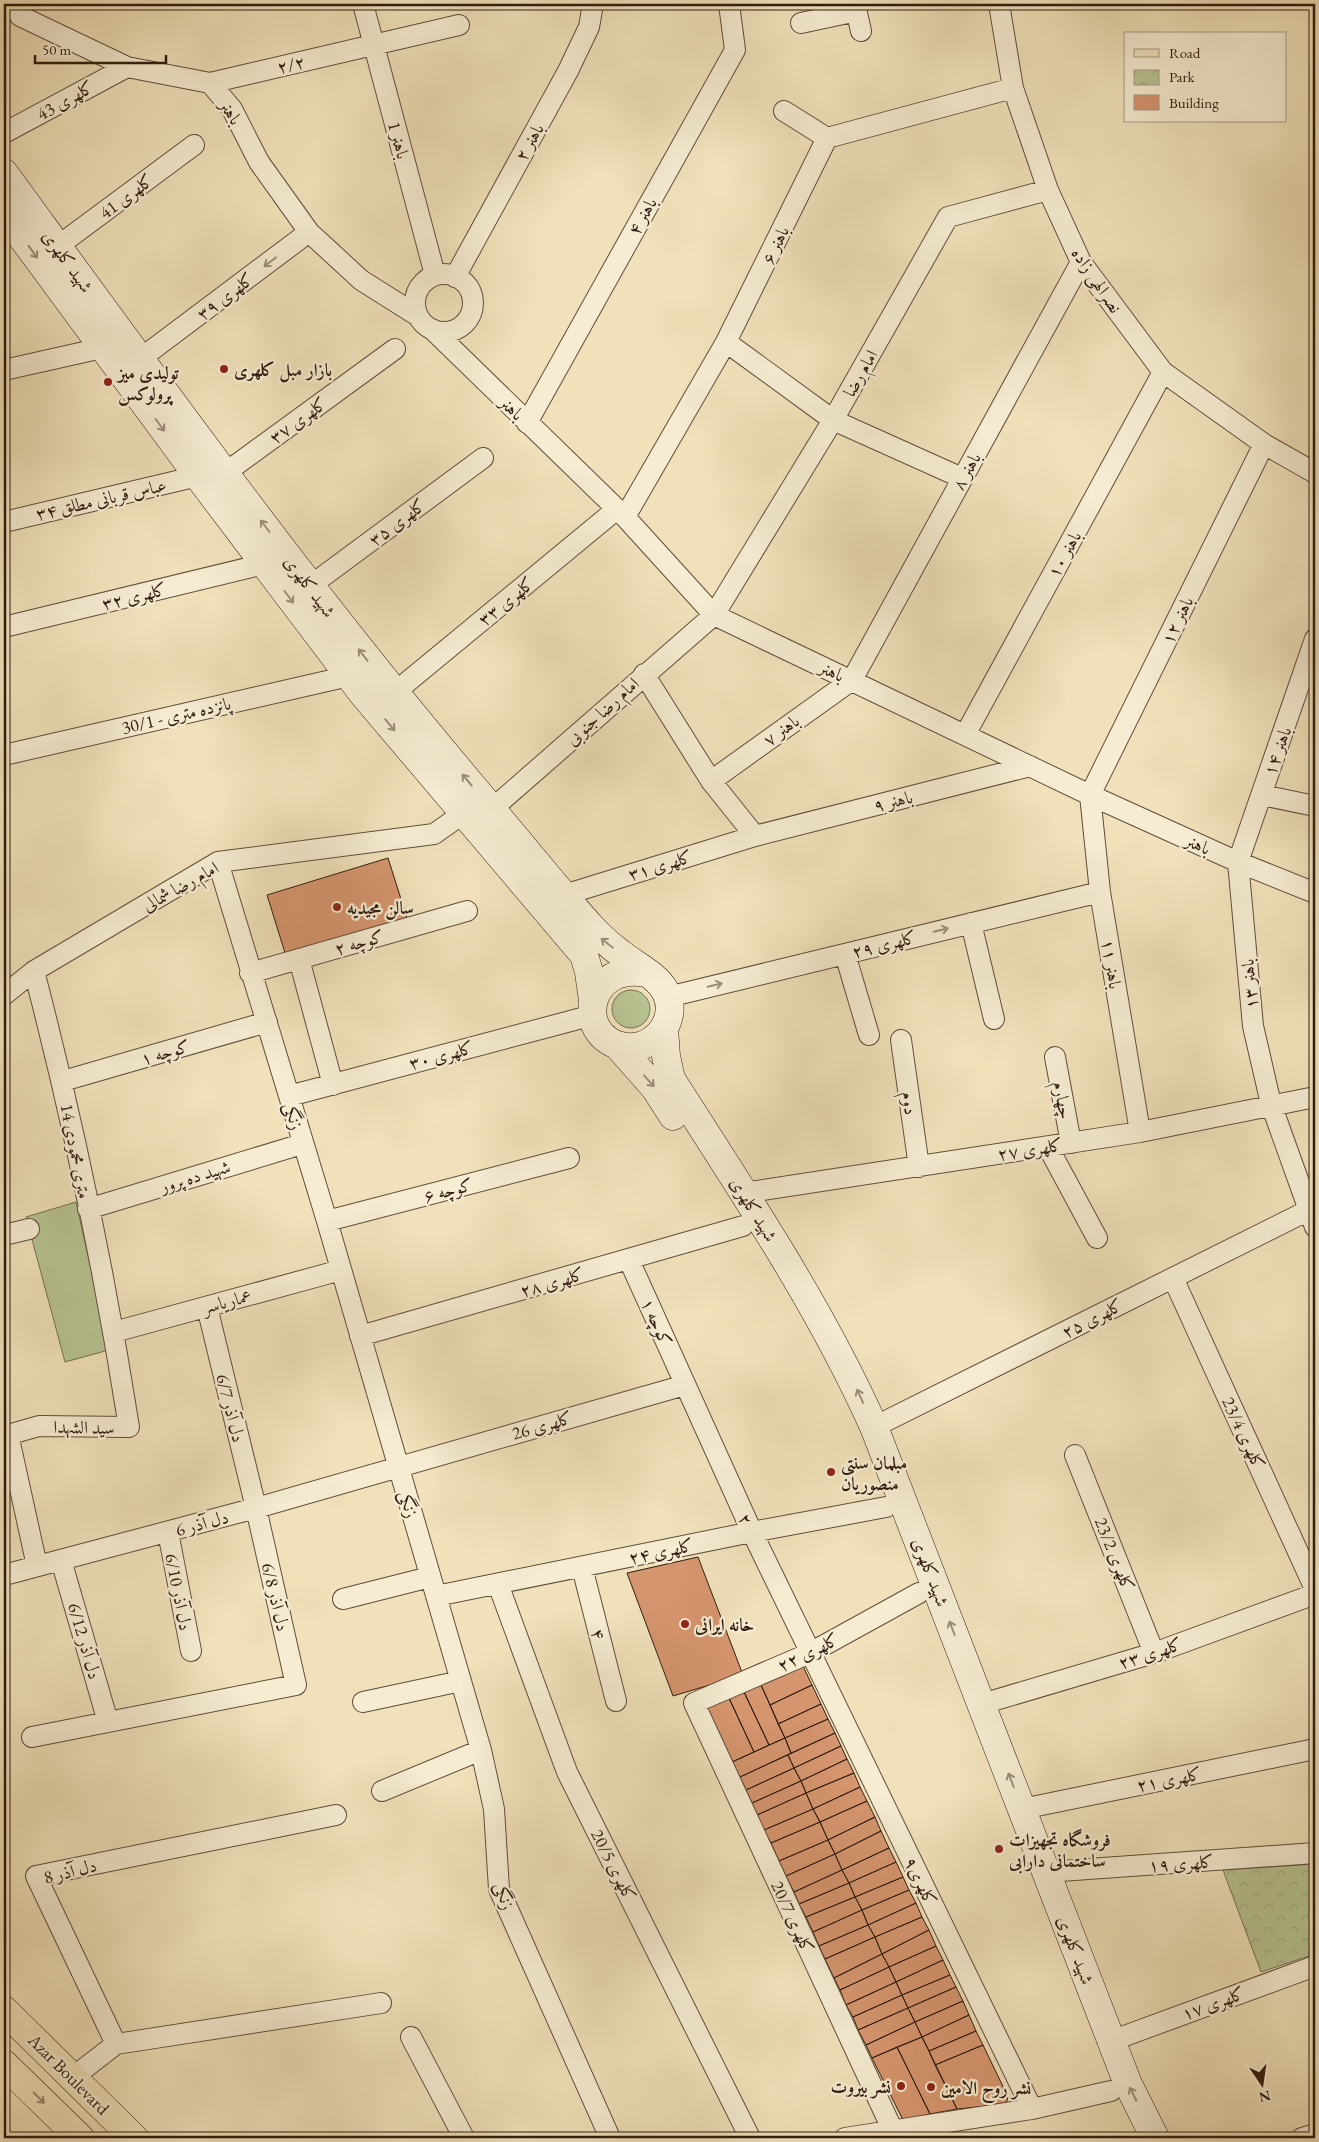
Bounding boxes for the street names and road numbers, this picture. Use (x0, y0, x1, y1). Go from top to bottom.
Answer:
street label: ۲/۲ (275, 50, 307, 78)
street label: کلهری 43 (32, 75, 98, 126)
street label: باهنر (213, 93, 248, 129)
street label: باهنر 1 (383, 119, 415, 161)
street label: باهنر ۲ (509, 119, 549, 165)
street label: کلهری 41 (94, 168, 158, 225)
street label: باهنر ۴ (622, 193, 662, 239)
street label: باهنر ۶ (756, 222, 794, 268)
street label: شهید کلهری (37, 225, 98, 297)
street label: نصرالهی زاده (1066, 243, 1127, 318)
street label: کلهری ۳۹ (192, 267, 259, 326)
street label: امام رضا (837, 345, 887, 403)
street label: باهنر (493, 389, 529, 425)
street label: کلهری ۳۷ (265, 391, 332, 449)
street label: باهنر ۸ (946, 448, 986, 494)
street label: عباس قربانی مطلق ۳۴ (33, 473, 169, 526)
street label: کلهری ۳۵ (364, 493, 431, 552)
street label: باهنر ۱۰ (1042, 526, 1086, 582)
street label: شهید کلهری (278, 550, 341, 622)
street label: کلهری ۳۳ (473, 571, 539, 631)
street label: کلهری ۳۲ (99, 577, 169, 616)
street label: باهنر ۱۲ (1156, 592, 1198, 648)
street label: باهنر (814, 654, 848, 687)
street label: امام رضا جنوبی (560, 672, 647, 754)
street label: 30/1 - پانزده متری (119, 691, 235, 741)
street label: باهنر ۷ (758, 709, 804, 751)
street label: باهنر ۱۴ (1258, 723, 1296, 779)
street label: باهنر ۹ (871, 785, 915, 817)
street label: باهنر (1180, 827, 1214, 860)
street label: کلهری ۳۱ (625, 844, 695, 887)
street label: امام رضا شمالی (138, 856, 225, 921)
street label: ۲ کوچه (332, 924, 387, 962)
street label: کلهری ۲۹ (849, 925, 919, 964)
street label: باهنر ۱۱ (1097, 937, 1127, 991)
street label: باهنر ۱۳ (1235, 958, 1263, 1010)
street label: ۱ کوچه (138, 1034, 193, 1072)
street label: کلهری ۳۰ (406, 1035, 476, 1076)
street label: چهارم (1043, 1079, 1078, 1122)
street label: دوم (892, 1090, 923, 1117)
street label: زنگی (277, 1099, 309, 1133)
street label: 14 متری محمودی (56, 1102, 96, 1200)
street label: کلهری ۲۷ (996, 1133, 1064, 1166)
street label: شهید ده پرور (155, 1154, 233, 1199)
street label: ۶ کوچه (421, 1172, 476, 1210)
street label: شهید کلهری (724, 1172, 783, 1246)
street label: کلهری ۲۸ (517, 1262, 587, 1303)
street label: عماریاسر (198, 1283, 254, 1320)
street label: کلهری ۲۵ (1058, 1293, 1127, 1344)
street label: ۱ کوچه (635, 1295, 678, 1350)
street label: دل آذر 6/7 (211, 1371, 251, 1445)
street label: کلهری 23/4 (1216, 1393, 1271, 1473)
street label: کلهری 26 (509, 1405, 575, 1446)
street label: سید الشهدا (53, 1415, 115, 1440)
street label: زنگی (392, 1487, 424, 1521)
street label: دل آذر 6 (173, 1505, 231, 1541)
street label: ۲ (733, 1509, 759, 1529)
street label: کلهری 23/2 (1089, 1514, 1140, 1595)
street label: کلهری ۲۴ (627, 1533, 696, 1570)
street label: شهید کلهری (906, 1534, 955, 1610)
street label: دل آذر 6/10 (160, 1551, 198, 1633)
street label: دل آذر 6/8 (257, 1560, 295, 1634)
street label: دل آذر 6/12 (63, 1600, 107, 1682)
street label: ۴ (587, 1626, 611, 1642)
street label: کلهری ۲۲ (773, 1627, 843, 1678)
street label: کلهری ۲۳ (1115, 1632, 1185, 1675)
street label: کلهری ۲۱ (1135, 1761, 1204, 1798)
street label: کلهری 20/5 (585, 1825, 642, 1905)
street label: کلهری ۱۹ (1147, 1849, 1215, 1878)
street label: دل آذر 8 (41, 1853, 99, 1889)
street label: کلهری۹ (898, 1853, 943, 1910)
street label: کلهری 20/7 (765, 1877, 820, 1957)
street label: زنگی (488, 1879, 520, 1913)
street label: شهید کلهری (1051, 1912, 1100, 1988)
street label: کلهری ۱۷ (1178, 1981, 1248, 2026)
street label: Azar Boulevard (23, 2028, 115, 2120)

